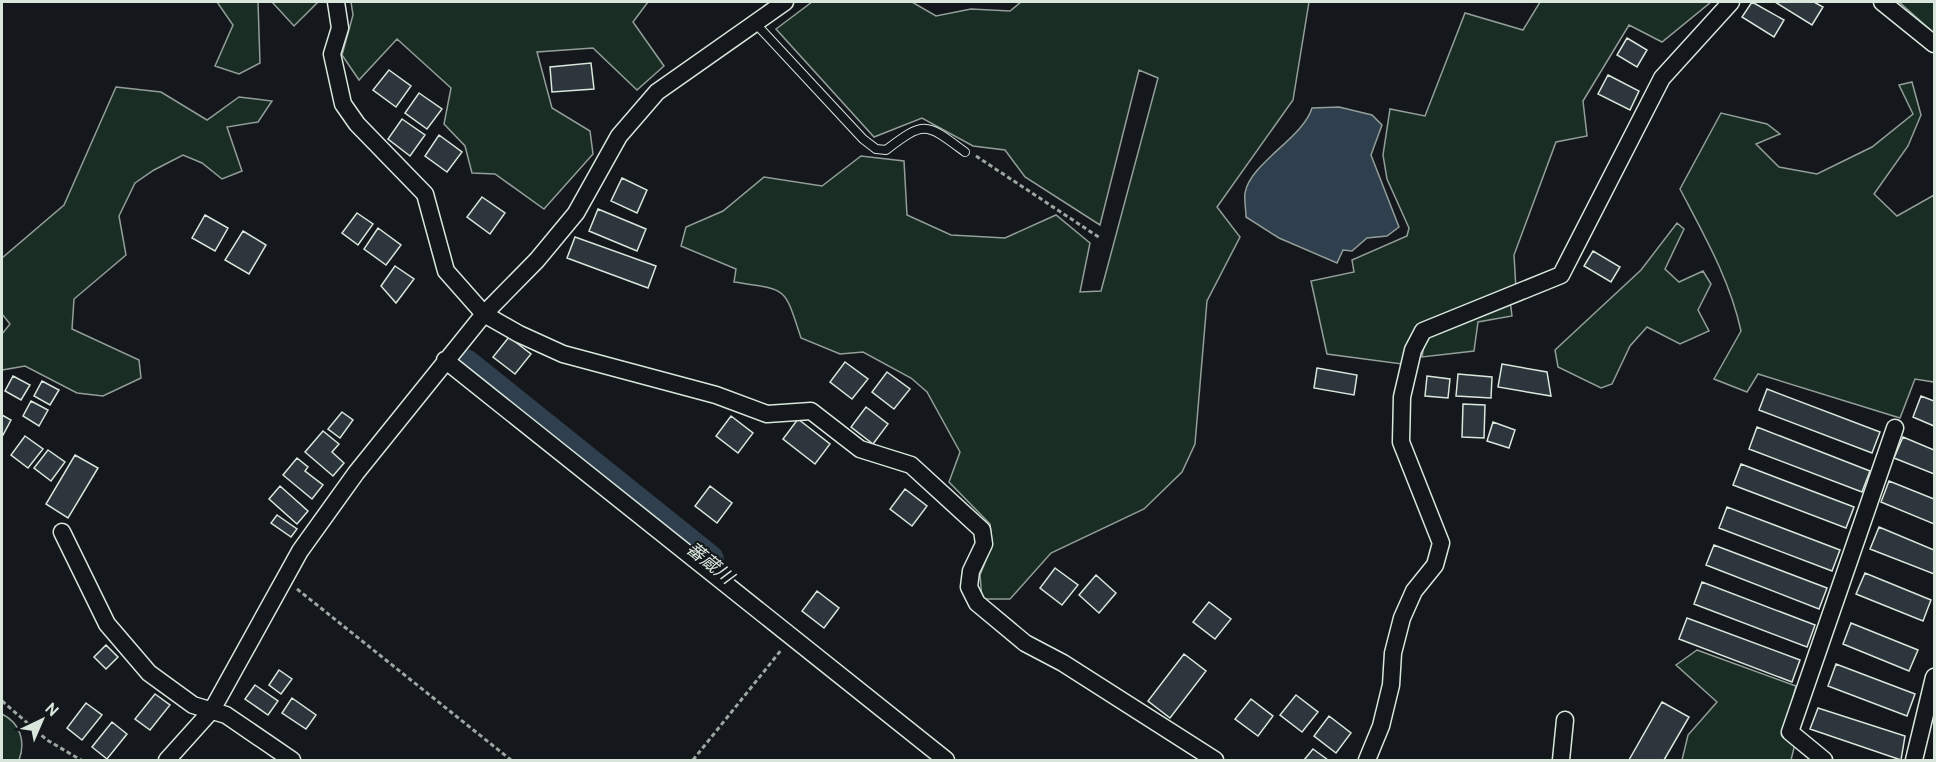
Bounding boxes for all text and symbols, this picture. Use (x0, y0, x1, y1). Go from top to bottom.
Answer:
water label: 蕃蔵川 (681, 538, 739, 591)
north arrow (12, 690, 72, 750)
text: N (40, 699, 62, 722)

